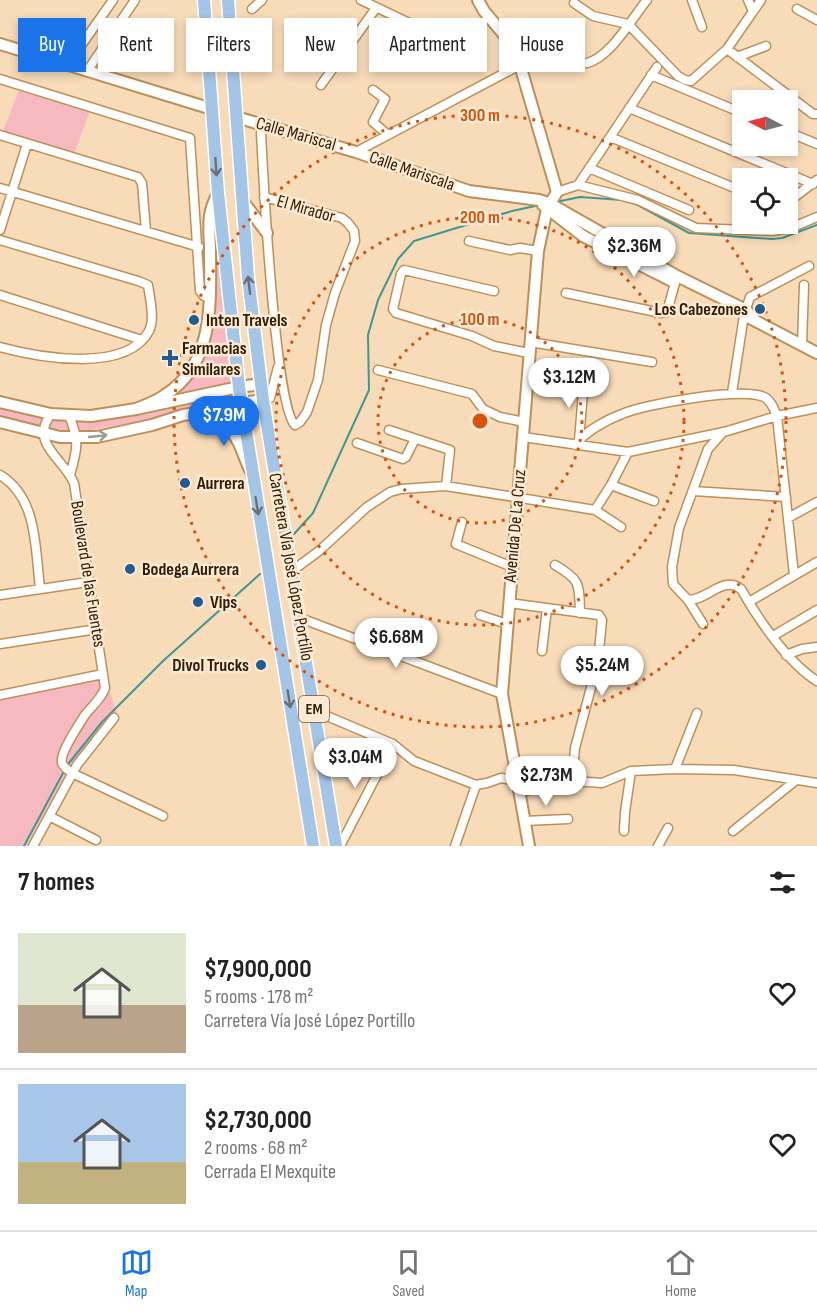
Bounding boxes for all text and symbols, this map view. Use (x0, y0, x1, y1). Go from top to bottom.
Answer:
chip: Buy (18, 18, 86, 72)
chip: Rent (98, 18, 174, 72)
chip: Filters (186, 18, 272, 72)
chip: New (284, 18, 357, 72)
chip: Apartment (369, 18, 487, 72)
chip: House (499, 18, 585, 72)
north arrow (732, 90, 798, 156)
map controls (732, 90, 798, 234)
text: 300 m (460, 105, 500, 126)
street label: Calle Mariscal (254, 113, 338, 155)
street label: Calle Mariscala (367, 147, 458, 195)
one-way arrow (211, 156, 222, 176)
button: locate (732, 168, 798, 234)
street label: El Mirador (274, 191, 338, 227)
text: 200 m (460, 207, 500, 228)
pin: $2.36M (585, 227, 683, 278)
text: $2.36M (607, 234, 661, 258)
one-way arrow (243, 276, 254, 295)
place label: Los Cabezones (654, 299, 748, 320)
marker: Los Cabezones (753, 302, 767, 316)
text: 100 m (461, 309, 500, 330)
place label: Inten Travels (206, 310, 288, 331)
marker: Inten Travels (187, 313, 201, 327)
place label: Farmacias Similares (182, 338, 247, 380)
marker: Farmacias Similares (163, 351, 177, 365)
pin: $3.12M (520, 358, 618, 409)
text: $3.12M (542, 365, 596, 389)
pin: $7.9M (182, 396, 266, 447)
text: $7.9M (202, 403, 246, 427)
centre of rings (470, 411, 490, 431)
one-way arrow (88, 430, 108, 441)
street label: Avenida De La Cruz (500, 468, 530, 584)
street label: Carretera Vía José López Portillo (264, 472, 318, 662)
place label: Aurrera (196, 473, 245, 494)
marker: Aurrera (178, 476, 192, 490)
one-way arrow (252, 496, 263, 516)
street label: Boulevard de las Fuentes (66, 499, 110, 649)
place label: Bodega Aurrera (142, 559, 239, 580)
marker: Bodega Aurrera (123, 562, 137, 576)
place label: Vips (210, 592, 237, 613)
marker: Vips (191, 595, 205, 609)
pin: $6.68M (347, 618, 445, 669)
text: $6.68M (369, 625, 423, 649)
pin: $5.24M (553, 646, 651, 697)
text: $5.24M (575, 653, 629, 677)
place label: Divol Trucks (172, 655, 249, 676)
marker: Divol Trucks (254, 658, 268, 672)
one-way arrow (283, 688, 294, 708)
road number: EM (299, 696, 329, 722)
pin: $3.04M (306, 738, 404, 789)
text: $3.04M (328, 745, 382, 769)
pin: $2.73M (497, 756, 595, 807)
text: $2.73M (519, 763, 573, 787)
icon: filters (766, 866, 799, 899)
text: 7 homes (18, 867, 95, 898)
text: $7,900,000 (204, 954, 312, 985)
icon: home (66, 957, 138, 1029)
icon: heart (766, 977, 799, 1010)
text: 5 rooms · 178 m² (204, 985, 313, 1009)
text: Carretera Vía José López Portillo (204, 1009, 415, 1033)
text: $2,730,000 (204, 1105, 312, 1136)
icon: home (66, 1108, 138, 1180)
icon: heart (766, 1128, 799, 1161)
text: 2 rooms · 68 m² (204, 1136, 308, 1160)
text: Cerrada El Mexquite (204, 1160, 336, 1184)
tab: Map (120, 1246, 153, 1301)
tab: Saved (392, 1246, 425, 1301)
tab: Home (664, 1246, 697, 1301)

